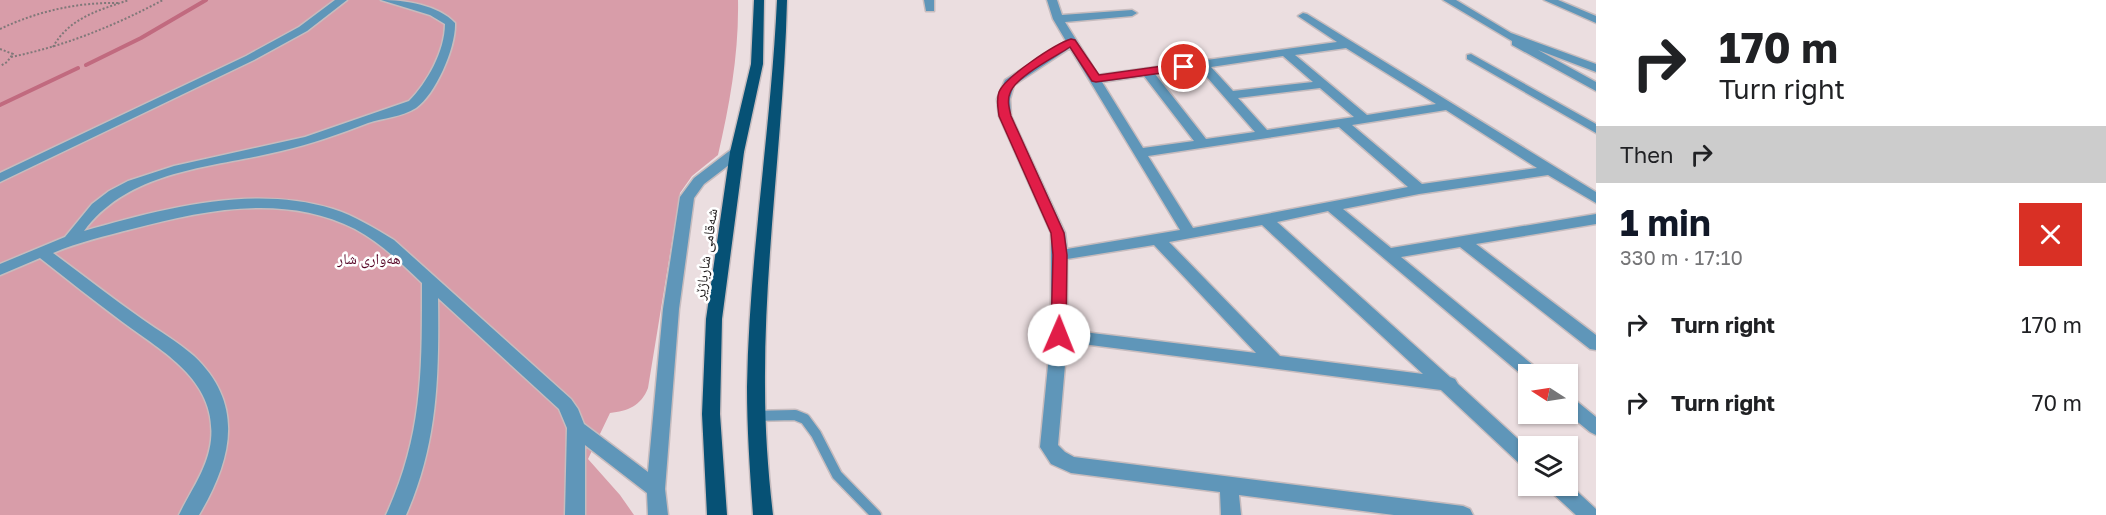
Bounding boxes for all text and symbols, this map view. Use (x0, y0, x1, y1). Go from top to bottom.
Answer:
text: 170 m (1719, 22, 1838, 72)
icon: right (1620, 24, 1698, 102)
pin (1158, 41, 1209, 92)
icon: arrive (1167, 50, 1200, 83)
text: Turn right (1719, 73, 1845, 105)
icon: right (1685, 138, 1718, 171)
text: Then (1620, 141, 1673, 168)
text: 1 min (1620, 201, 1711, 244)
button: close (2019, 203, 2082, 266)
street label: شەقامی شارباژێر (690, 207, 722, 302)
text: 330 m · 17:10 (1620, 245, 1743, 269)
park label: هەواری شار (336, 249, 401, 269)
position arrow (1027, 303, 1091, 367)
icon: right (1620, 308, 1653, 341)
text: Turn right (1671, 311, 1775, 338)
text: 170 m (2021, 311, 2082, 338)
north arrow (1518, 364, 1578, 424)
map controls (1518, 364, 1578, 496)
icon: right (1620, 386, 1653, 419)
text: Turn right (1671, 389, 1775, 416)
text: 70 m (2032, 389, 2082, 416)
button: layers (1518, 436, 1578, 496)

